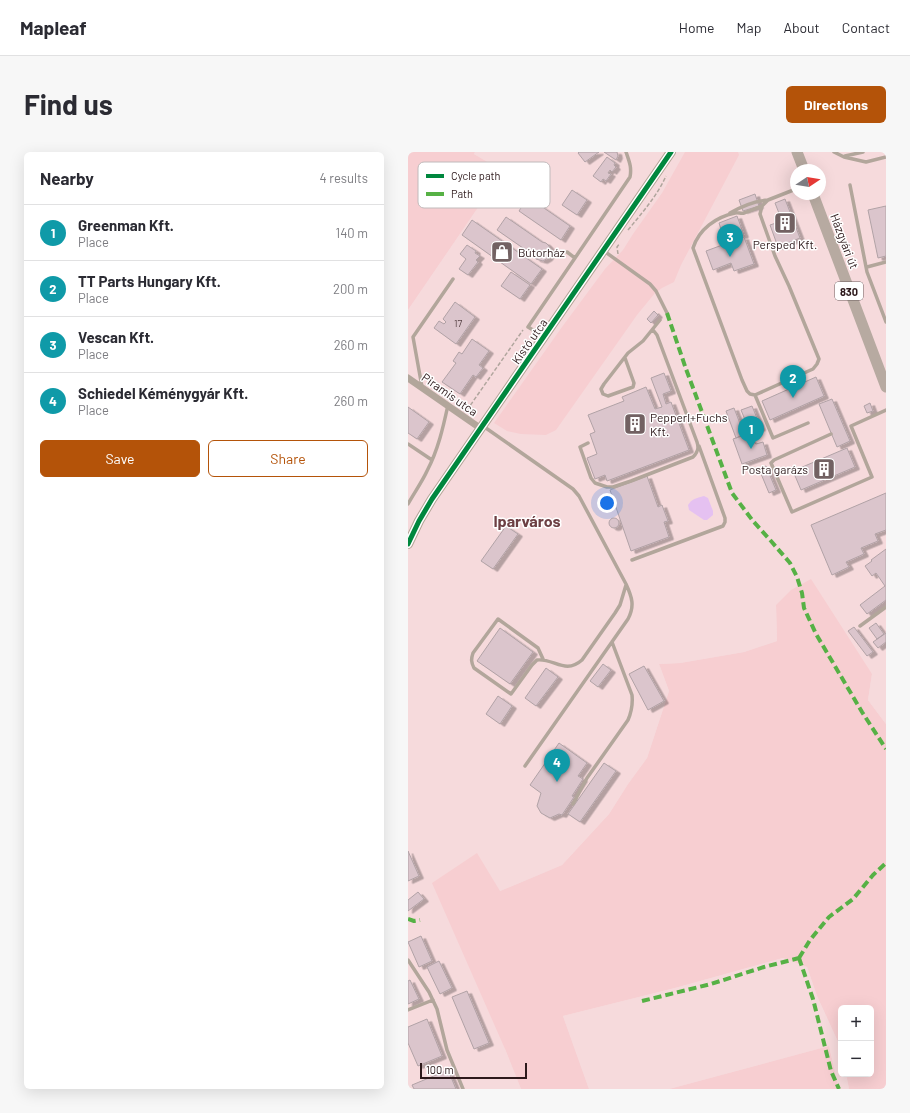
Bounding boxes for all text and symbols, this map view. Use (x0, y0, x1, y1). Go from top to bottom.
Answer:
text: Mapleaf (20, 16, 87, 39)
text: Home (679, 19, 715, 36)
text: Map (737, 19, 761, 36)
text: About (783, 19, 820, 36)
text: Contact (842, 19, 890, 36)
button: Directions (786, 86, 886, 123)
text: Find us (24, 87, 113, 121)
legend (418, 162, 550, 208)
north arrow (790, 164, 826, 200)
text: Nearby (40, 168, 94, 188)
text: Cycle path (451, 169, 501, 182)
text: 4 results (320, 170, 368, 186)
text: Path (451, 187, 473, 200)
building icon: Persped Kft. (772, 210, 798, 236)
street label: Házgyári út (828, 211, 862, 271)
text: Greenman Kft. (78, 216, 174, 234)
pin: 3 (717, 224, 743, 257)
text: 1 (51, 225, 55, 241)
text: 140 m (336, 225, 368, 241)
text: Place (78, 234, 109, 250)
place label: Persped Kft. (753, 237, 817, 251)
shop icon: Bútorház (489, 239, 515, 265)
place label: Bútorház (518, 245, 565, 259)
text: TT Parts Hungary Kft. (78, 272, 221, 290)
text: 2 (49, 281, 57, 297)
text: 200 m (333, 281, 368, 297)
road number: 830 (835, 282, 863, 300)
text: Place (78, 290, 109, 306)
street label: Kistó utca (508, 316, 550, 366)
house number: 17 (454, 317, 462, 329)
text: Vescan Kft. (78, 328, 154, 346)
text: 3 (49, 337, 57, 353)
text: 260 m (334, 337, 368, 353)
text: Place (78, 346, 109, 362)
pin: 2 (780, 365, 806, 398)
street label: Piramis utca (419, 370, 481, 418)
text: Schiedel Kéménygyár Kft. (78, 384, 248, 402)
text: 4 (49, 393, 57, 409)
text: 260 m (334, 393, 368, 409)
text: Place (78, 402, 109, 418)
place label: Pepperl+Fuchs Kft. (650, 410, 728, 438)
building icon: Pepperl+Fuchs Kft. (622, 411, 648, 437)
pin: 1 (738, 416, 764, 449)
button: Save (40, 440, 200, 477)
button: Share (208, 440, 368, 477)
building icon: Posta garázs (811, 456, 837, 482)
place label: Posta garázs (742, 462, 808, 476)
your location (597, 493, 617, 513)
district label: Iparváros (493, 511, 561, 530)
pin: 4 (544, 749, 570, 782)
map controls (838, 1005, 874, 1077)
button: + (838, 1005, 874, 1041)
button: − (838, 1041, 874, 1077)
scale bar (420, 1061, 527, 1080)
text: 100 m (426, 1063, 454, 1076)

